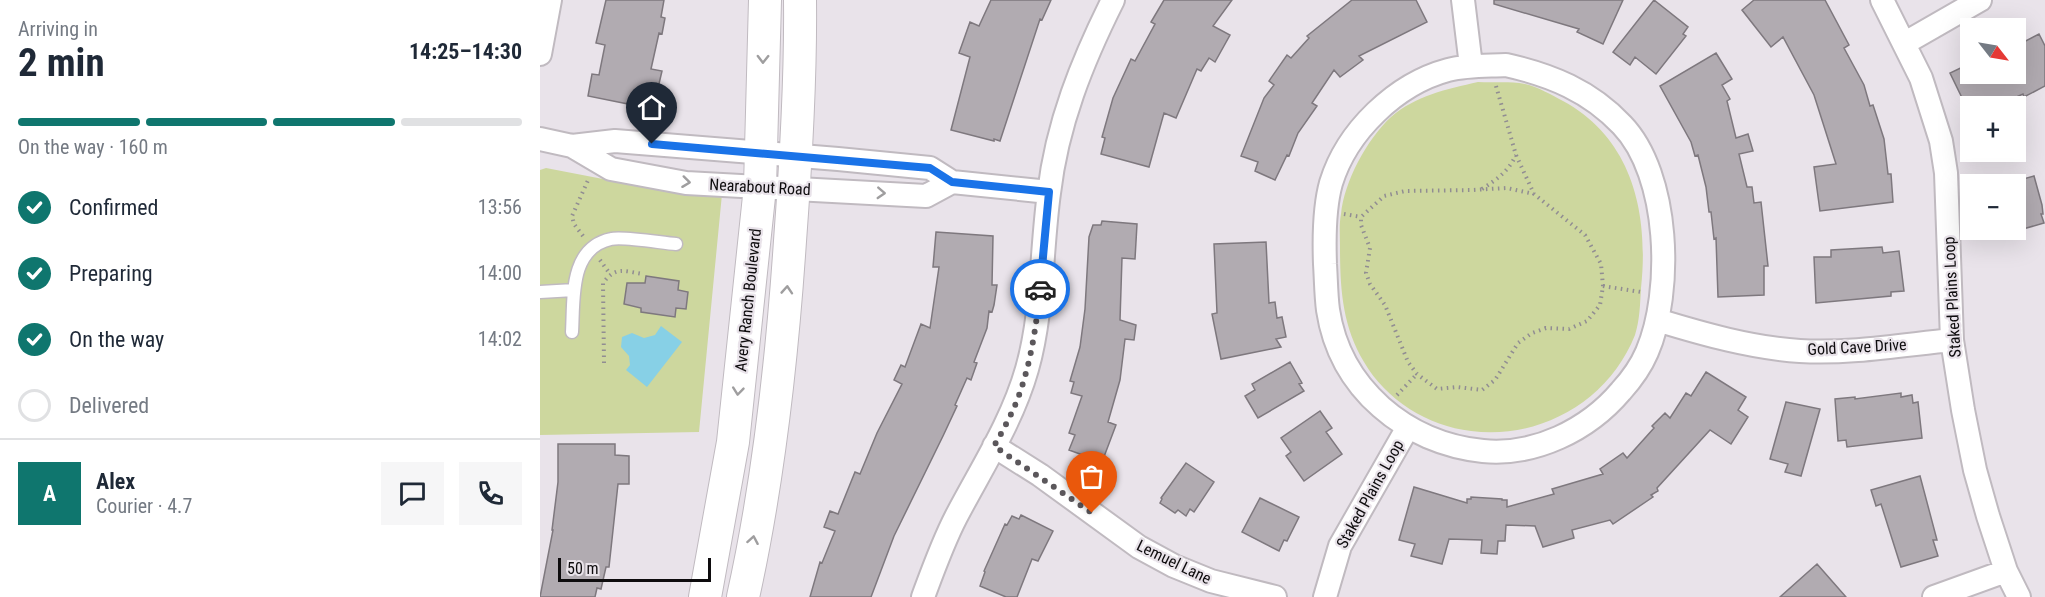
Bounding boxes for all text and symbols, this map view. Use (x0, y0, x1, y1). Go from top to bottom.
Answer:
text: Arriving in (18, 17, 98, 41)
north arrow (1960, 18, 2026, 84)
map controls (1960, 18, 2026, 240)
text: 14:25–14:30 (409, 39, 522, 64)
text: 2 min (18, 40, 105, 86)
one-way arrow (757, 54, 770, 63)
pin (626, 82, 677, 144)
icon: home (635, 91, 668, 124)
button: + (1960, 96, 2026, 162)
text: On the way · 160 m (18, 135, 168, 159)
button: − (1960, 174, 2026, 240)
one-way arrow (681, 175, 691, 188)
street label: Nearabout Road (709, 175, 811, 199)
one-way arrow (876, 187, 885, 200)
icon: check (18, 191, 51, 224)
text: Confirmed (69, 195, 158, 220)
text: 13:56 (478, 195, 522, 219)
street label: Avery Ranch Boulevard (731, 228, 765, 372)
street label: Staked Plains Loop (1939, 236, 1965, 358)
icon: check (18, 257, 51, 290)
courier (1010, 259, 1070, 319)
text: Preparing (69, 261, 153, 286)
text: 14:00 (478, 261, 522, 285)
icon: car (1024, 273, 1057, 306)
one-way arrow (780, 285, 793, 294)
icon: check (18, 323, 51, 356)
text: On the way (69, 327, 164, 352)
text: 14:02 (478, 327, 522, 351)
street label: Gold Cave Drive (1807, 335, 1907, 359)
one-way arrow (733, 387, 745, 396)
text: Delivered (69, 393, 149, 418)
street label: Staked Plains Loop (1332, 436, 1408, 552)
pin (1066, 451, 1117, 513)
icon: bag (1075, 460, 1108, 493)
button: chat (381, 462, 444, 525)
button: phone (459, 462, 522, 525)
text: Alex (96, 469, 135, 494)
text: A (43, 481, 56, 506)
text: Courier · 4.7 (96, 494, 192, 518)
one-way arrow (747, 535, 759, 544)
street label: Lemuel Lane (1134, 536, 1214, 588)
scale bar (558, 555, 711, 582)
text: 50 m (567, 559, 599, 578)

